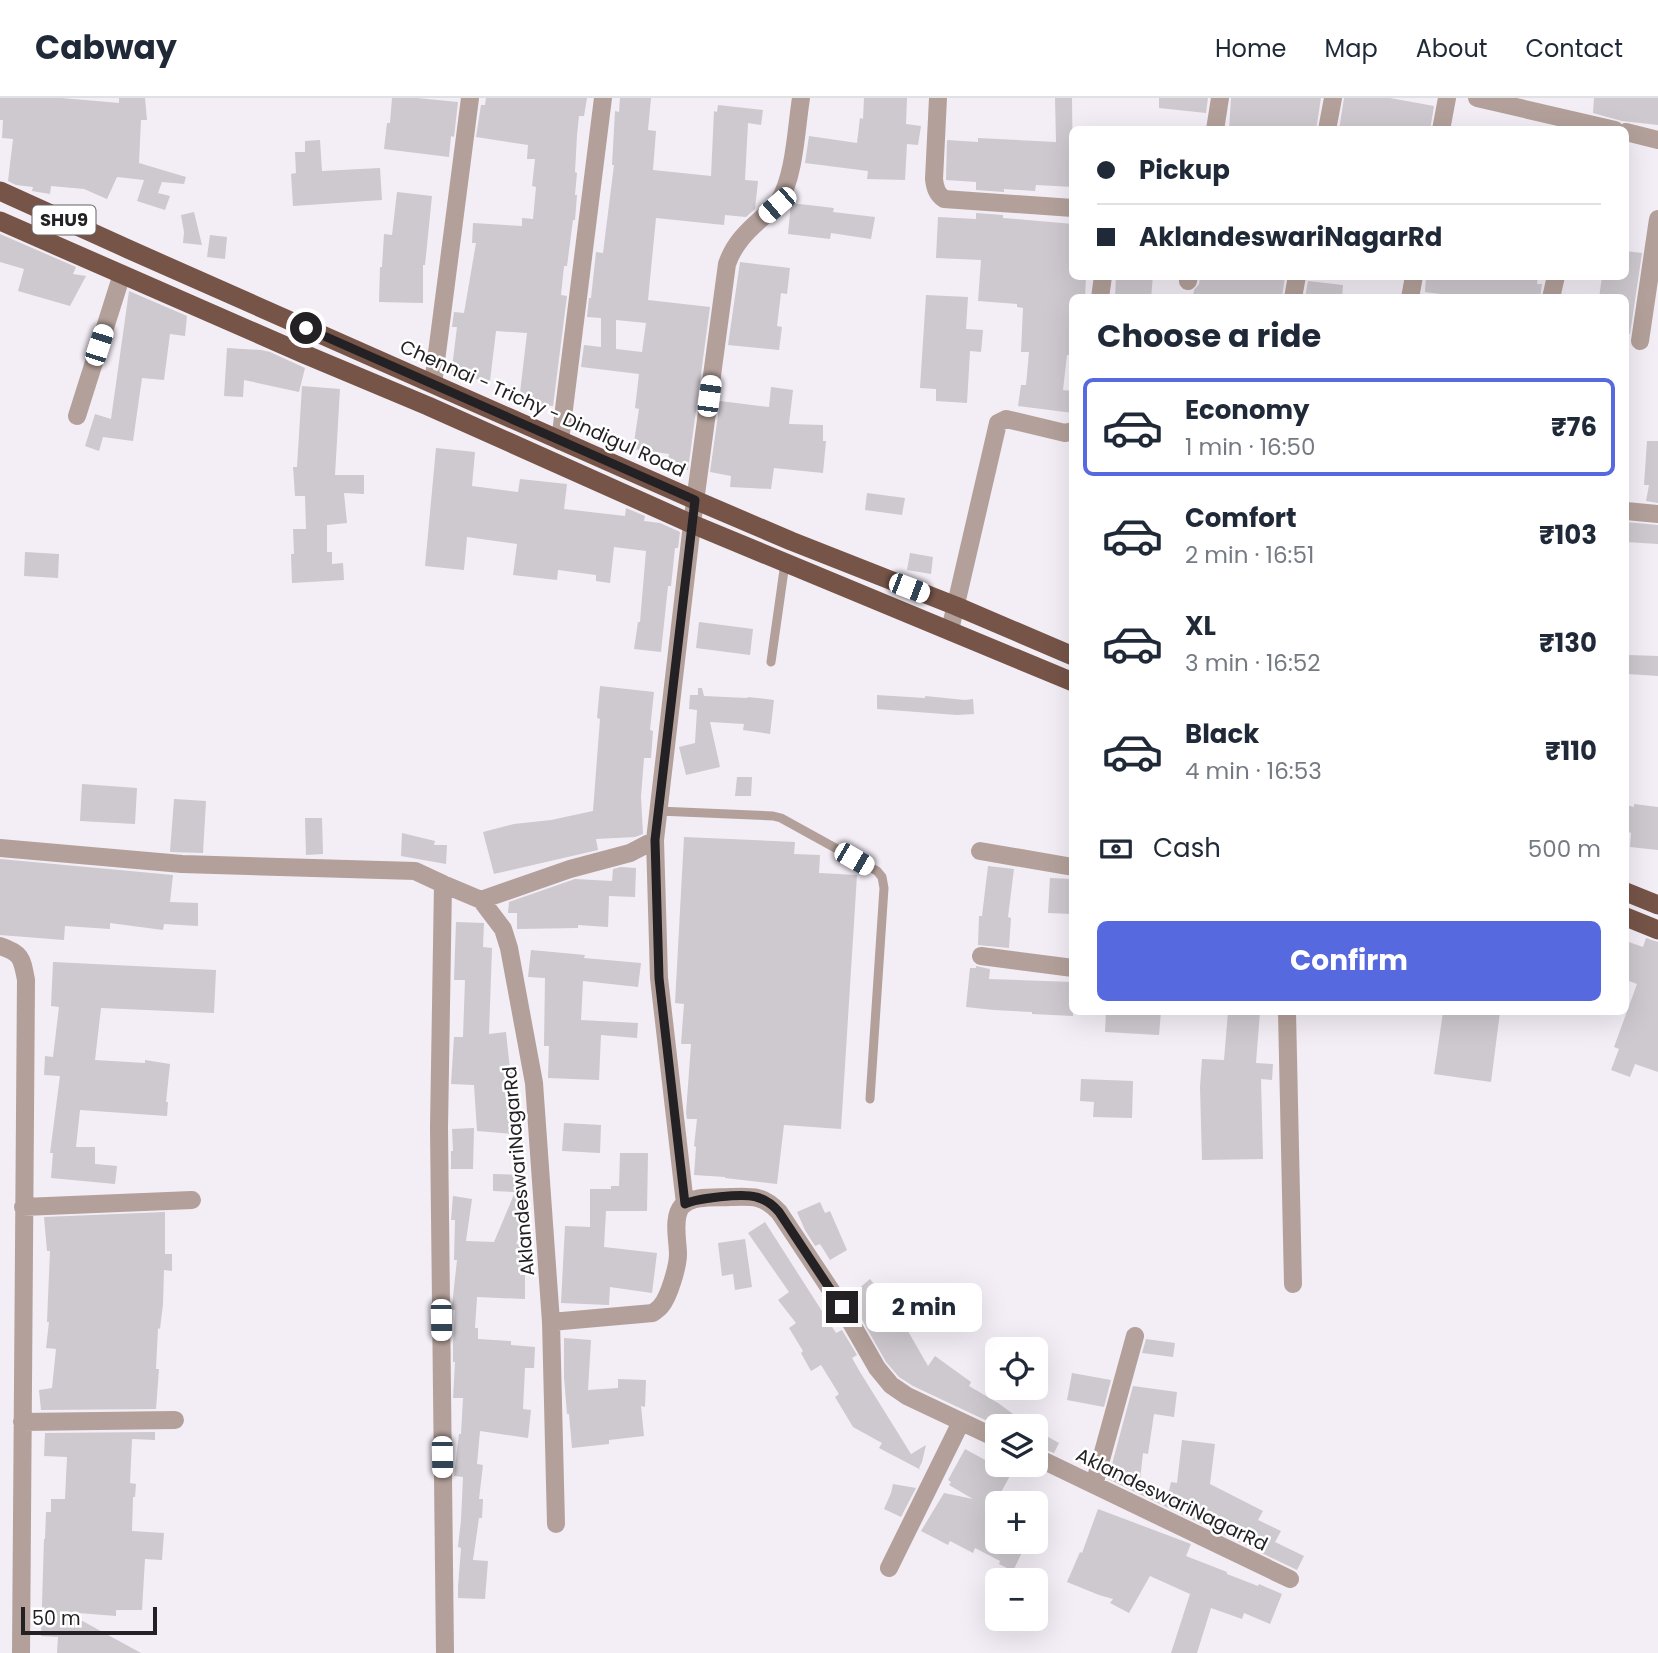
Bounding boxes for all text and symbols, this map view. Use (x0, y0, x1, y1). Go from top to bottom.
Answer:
text: Cabway (35, 24, 177, 71)
text: Home (1215, 32, 1287, 65)
text: Map (1325, 32, 1378, 65)
text: About (1416, 32, 1487, 65)
text: Contact (1525, 32, 1623, 65)
text: Pickup (1139, 152, 1230, 188)
car (755, 183, 800, 227)
road number: SHU9 (32, 205, 96, 234)
text: AklandeswariNagarRd (1139, 219, 1442, 255)
route start (290, 312, 322, 344)
text: Choose a ride (1097, 313, 1321, 358)
car (83, 322, 116, 368)
street label: Chennai - Trichy - Dindigul Road (396, 333, 690, 484)
car (696, 374, 723, 418)
text: Economy (1185, 392, 1309, 428)
icon: car (1101, 396, 1164, 459)
text: ₹76 (1551, 409, 1597, 445)
text: 1 min · 16:50 (1185, 431, 1315, 463)
text: Comfort (1185, 500, 1297, 536)
icon: car (1101, 504, 1164, 567)
text: ₹103 (1539, 517, 1597, 553)
text: 2 min · 16:51 (1185, 539, 1314, 571)
car (886, 571, 933, 605)
text: XL (1185, 608, 1216, 644)
icon: car (1101, 612, 1164, 675)
text: ₹130 (1539, 625, 1597, 661)
text: 3 min · 16:52 (1185, 647, 1320, 679)
text: Black (1185, 716, 1259, 752)
icon: car (1101, 720, 1164, 783)
text: ₹110 (1545, 733, 1597, 769)
text: 4 min · 16:53 (1185, 755, 1322, 787)
icon: cash (1097, 830, 1135, 868)
text: Cash (1153, 830, 1221, 866)
text: 500 m (1528, 833, 1601, 865)
car (831, 839, 878, 879)
button: Confirm (1097, 921, 1601, 1001)
street label: AklandeswariNagarRd (496, 1065, 541, 1277)
callout: 2 min (866, 1282, 982, 1332)
route end (826, 1291, 858, 1323)
text: 2 min (892, 1291, 956, 1323)
car (431, 1299, 452, 1341)
map controls (985, 1337, 1048, 1631)
button: locate (985, 1337, 1048, 1400)
button: layers (985, 1414, 1048, 1477)
car (432, 1436, 453, 1478)
street label: AklandeswariNagarRd (1071, 1441, 1272, 1558)
button: + (985, 1491, 1048, 1554)
button: − (985, 1568, 1048, 1631)
scale bar (21, 1604, 158, 1636)
text: 50 m (32, 1605, 81, 1632)

